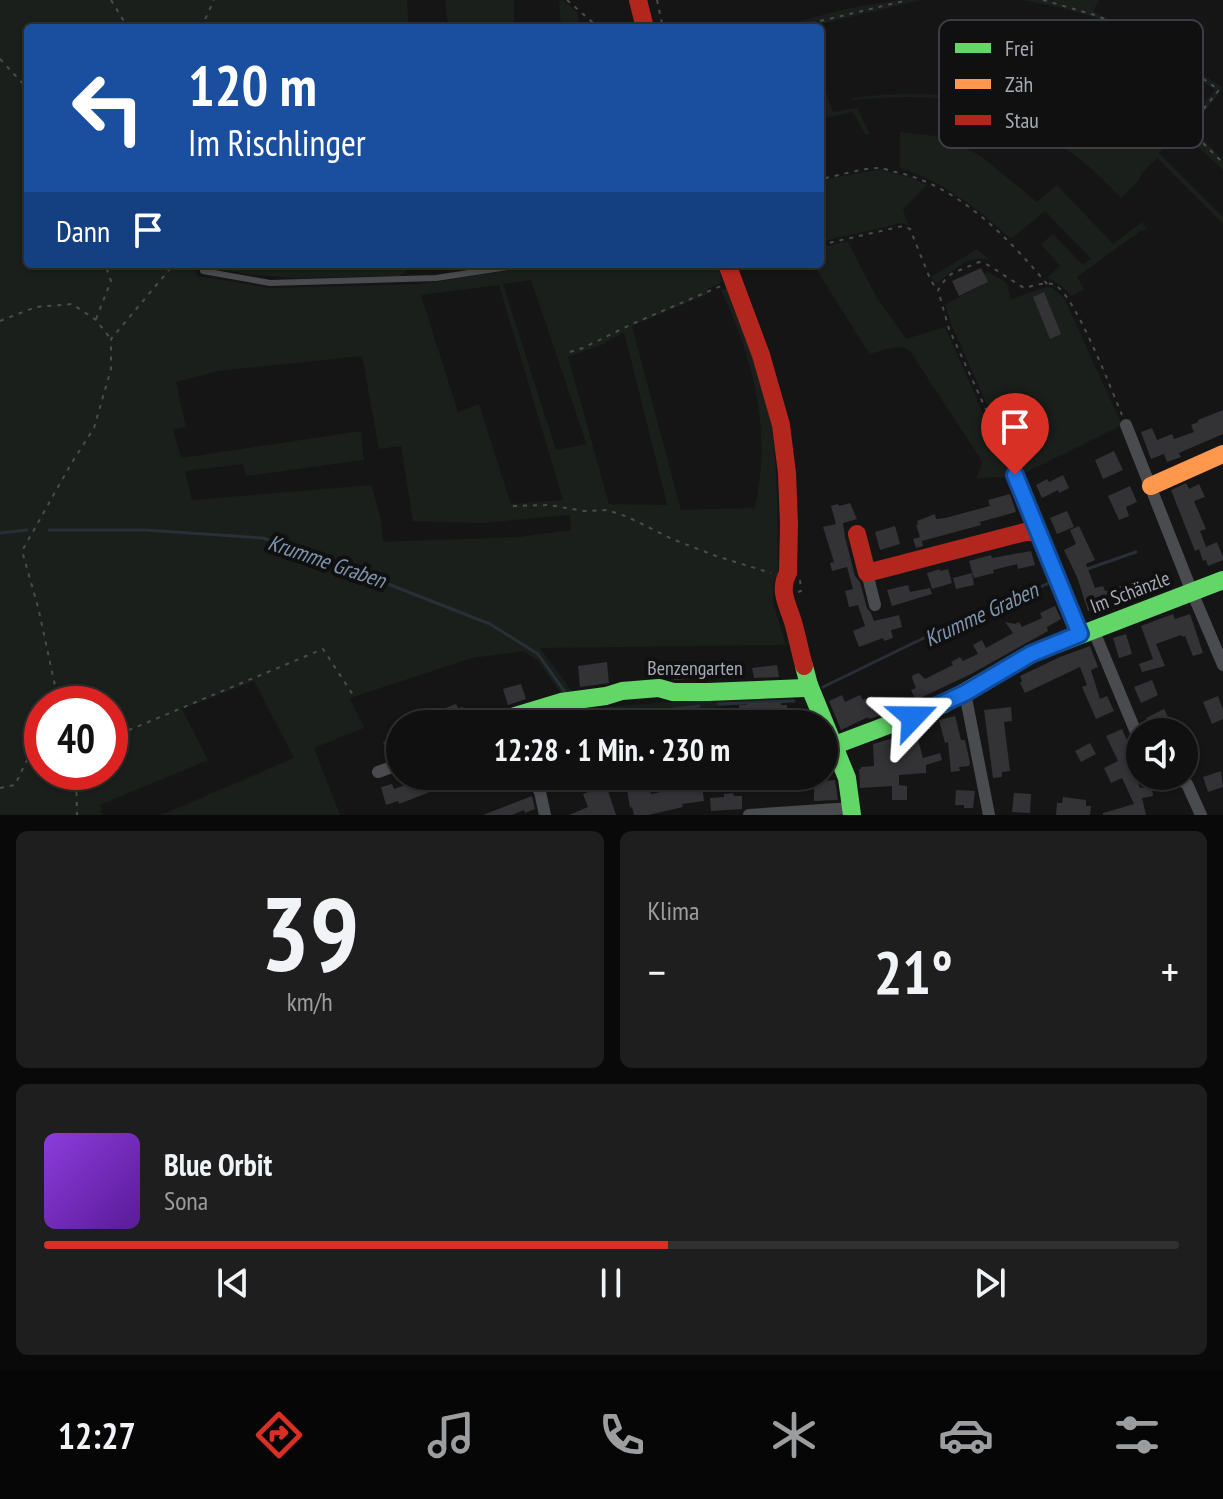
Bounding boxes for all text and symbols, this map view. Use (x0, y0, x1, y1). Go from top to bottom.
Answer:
legend (939, 20, 1203, 148)
text: Frei (1005, 34, 1034, 62)
text: 120 m (188, 49, 317, 121)
icon: left (56, 56, 160, 160)
text: Zäh (1005, 70, 1033, 98)
text: Stau (1005, 106, 1039, 134)
text: Im Rischlinger (188, 119, 366, 166)
icon: arrive (126, 208, 170, 252)
text: Dann (56, 211, 110, 250)
pin (981, 393, 1049, 475)
icon: arrive (993, 405, 1037, 449)
water label: Krumme Graben (265, 528, 391, 595)
street label: Im Schänzle (1086, 565, 1174, 619)
water label: Krumme Graben (920, 575, 1044, 653)
street label: Benzengarten (647, 655, 743, 681)
position arrow (871, 675, 955, 759)
speed limit sign: 40 (24, 686, 128, 790)
map controls (1126, 718, 1198, 790)
button: sound (1126, 718, 1198, 790)
text: 12:28 · 1 Min. · 230 m (494, 730, 730, 769)
text: 39 (260, 865, 359, 1000)
text: Klima (648, 894, 699, 927)
text: 21° (874, 933, 953, 1011)
text: − (648, 943, 666, 1000)
text: + (1161, 943, 1179, 1000)
text: km/h (287, 985, 333, 1018)
text: Blue Orbit (164, 1145, 272, 1184)
text: Sona (164, 1184, 208, 1217)
icon: previous (211, 1261, 255, 1305)
icon: pause (589, 1261, 633, 1305)
icon: next (968, 1261, 1012, 1305)
icon: directions (251, 1407, 307, 1463)
icon: music (423, 1407, 479, 1463)
icon: phone (594, 1407, 650, 1463)
icon: climate (766, 1407, 822, 1463)
icon: car (938, 1407, 994, 1463)
icon: filters (1109, 1407, 1165, 1463)
text: 12:27 (58, 1412, 136, 1459)

